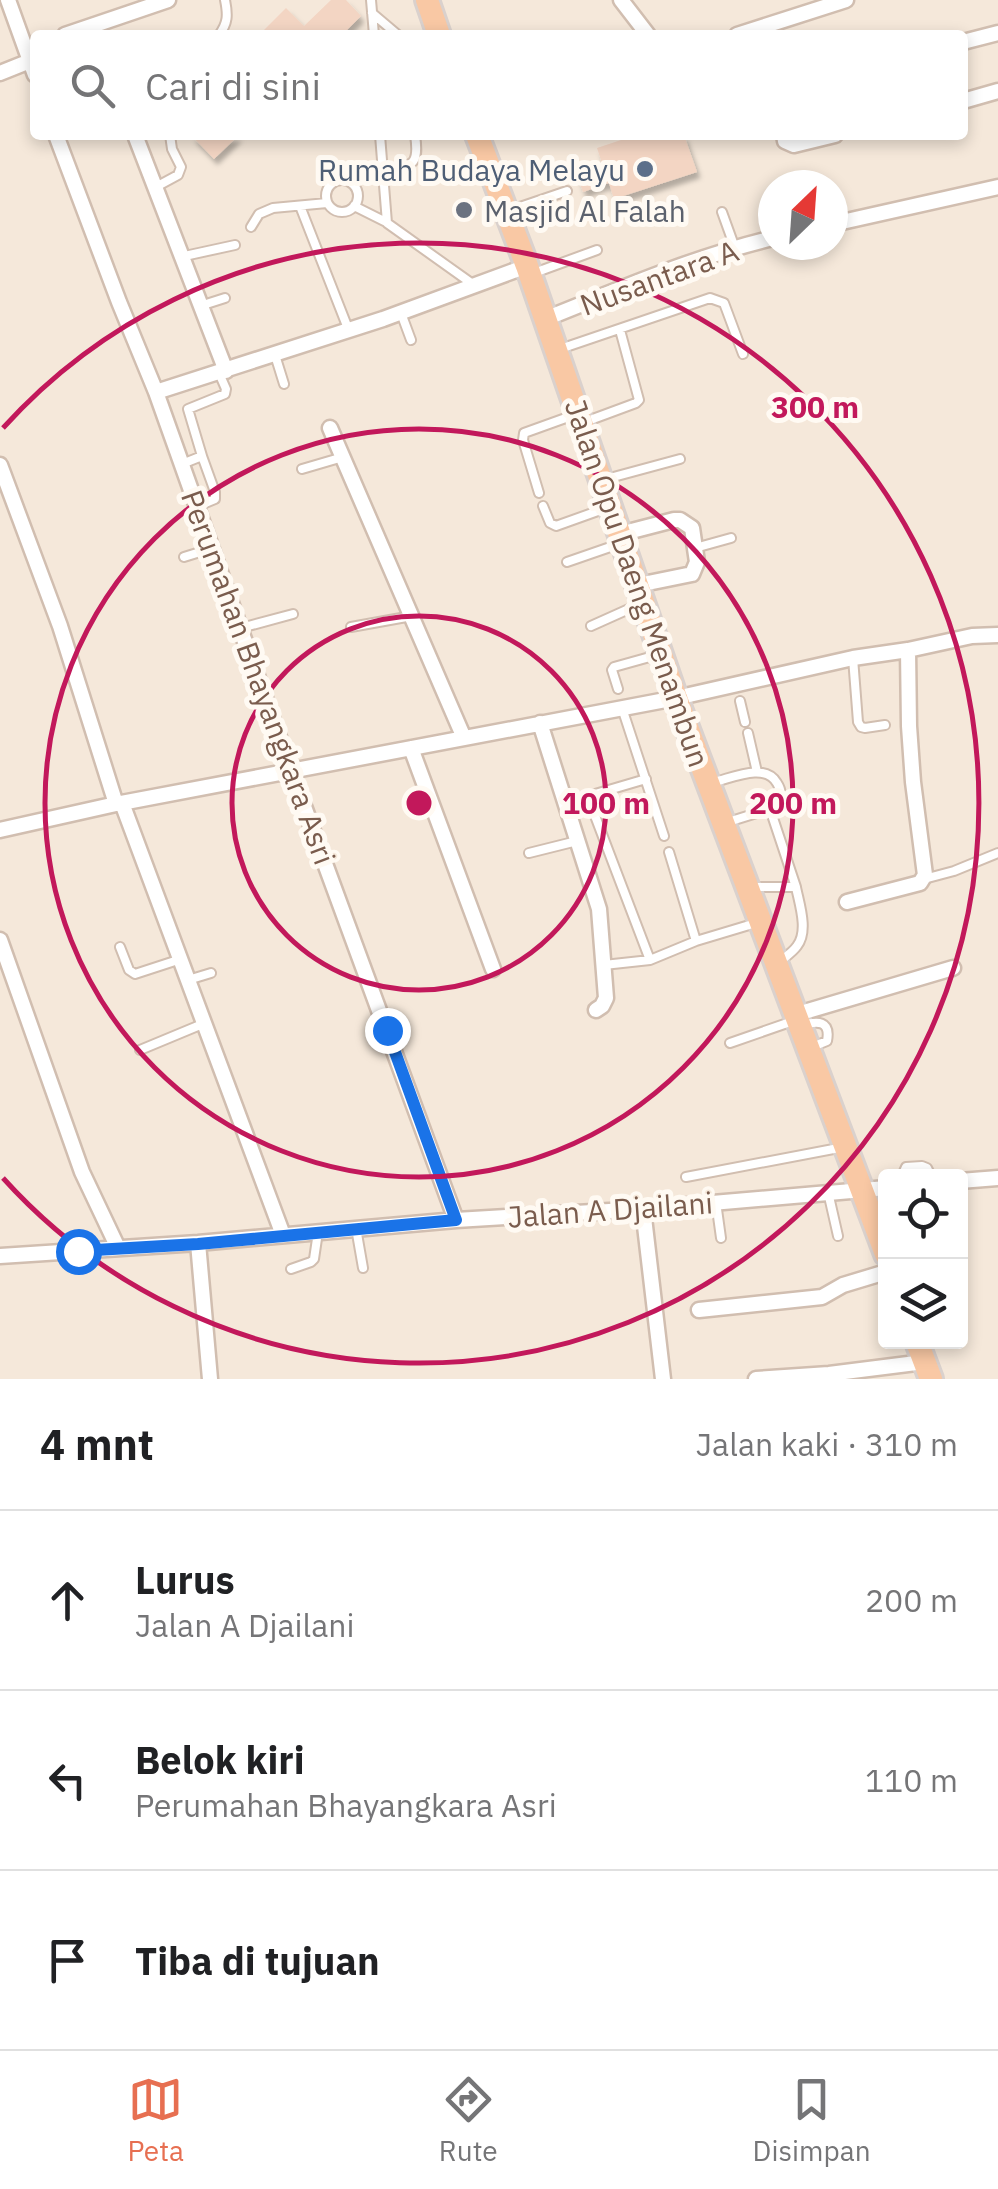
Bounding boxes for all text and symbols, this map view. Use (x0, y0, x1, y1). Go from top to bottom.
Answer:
search box (30, 30, 968, 140)
icon: search (65, 58, 120, 113)
text: Cari di sini (145, 61, 321, 110)
place label: Rumah Budaya Melayu (318, 150, 625, 189)
marker: Rumah Budaya Melayu (634, 158, 656, 180)
north arrow (758, 170, 848, 260)
place label: Masjid Al Falah (484, 191, 686, 230)
marker: Masjid Al Falah (453, 199, 475, 221)
street label: Nusantara A (574, 230, 744, 324)
text: 300 m (771, 387, 859, 426)
street label: Jalan Opu Daeng Menambun (557, 394, 719, 772)
street label: Perumahan Bhayangkara Asri (173, 485, 345, 869)
text: 100 m (562, 783, 650, 822)
text: 200 m (749, 783, 837, 822)
centre of rings (401, 785, 437, 821)
route end (365, 1008, 411, 1054)
map controls (878, 1169, 968, 1349)
button: locate (878, 1169, 968, 1259)
street label: Jalan A Djailani (506, 1182, 714, 1236)
route start (56, 1229, 102, 1275)
button: layers (878, 1259, 968, 1349)
text: 4 mnt (40, 1417, 154, 1472)
text: Jalan kaki · 310 m (696, 1423, 958, 1465)
text: Lurus (135, 1555, 235, 1604)
icon: ahead (40, 1573, 95, 1628)
text: 200 m (865, 1579, 958, 1621)
text: Jalan A Djailani (135, 1604, 355, 1646)
text: Belok kiri (135, 1735, 305, 1784)
icon: left (40, 1753, 95, 1808)
text: 110 m (865, 1759, 958, 1801)
text: Perumahan Bhayangkara Asri (135, 1784, 557, 1826)
icon: arrive (40, 1933, 95, 1988)
text: Tiba di tujuan (135, 1936, 380, 1985)
tab: Peta (127, 2072, 184, 2169)
tab: Rute (439, 2072, 498, 2169)
tab: Disimpan (753, 2072, 871, 2169)

